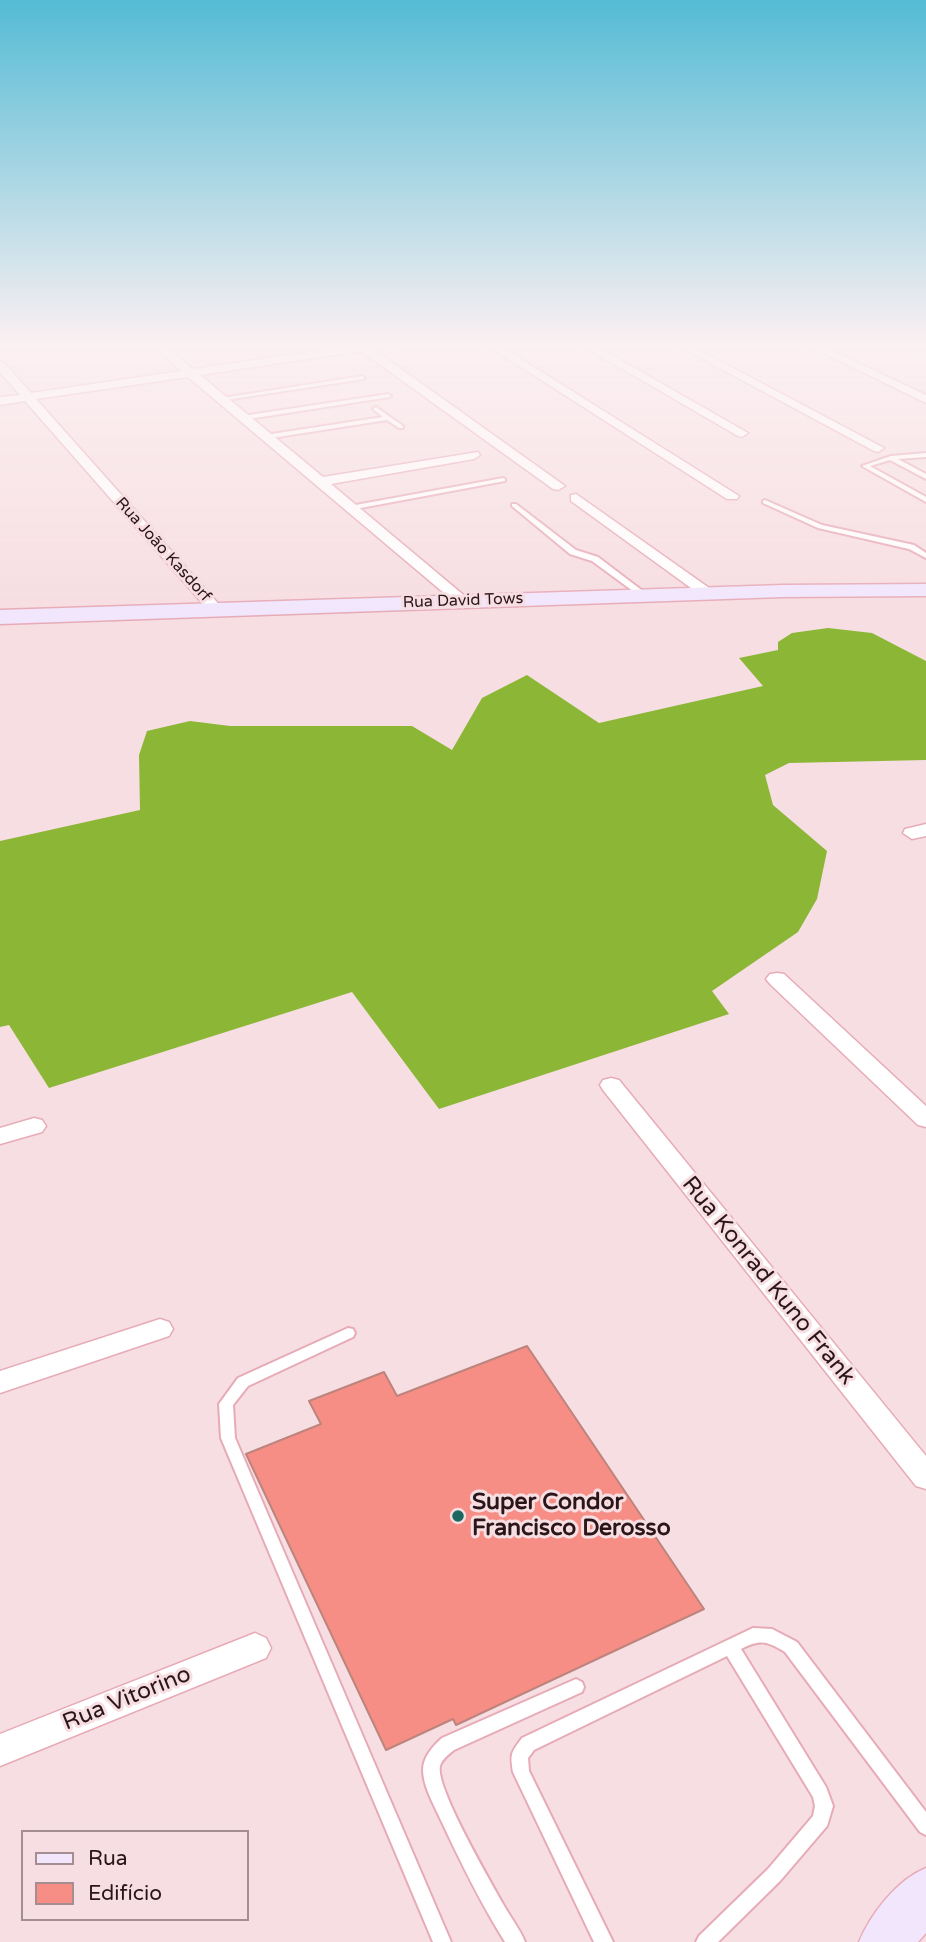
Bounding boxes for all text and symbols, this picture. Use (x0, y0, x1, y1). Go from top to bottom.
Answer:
street label: Rua João Kasdorf (111, 494, 215, 606)
street label: Rua David Tows (403, 589, 523, 613)
street label: Rua Konrad Kuno Frank (675, 1171, 861, 1391)
place label: Super Condor Francisco Derosso (472, 1489, 671, 1543)
marker: Super Condor Francisco Derosso (450, 1508, 466, 1524)
street label: Rua Vitorino (59, 1661, 195, 1737)
legend (21, 1830, 248, 1921)
text: Rua (88, 1846, 128, 1871)
text: Edifício (88, 1881, 162, 1906)

